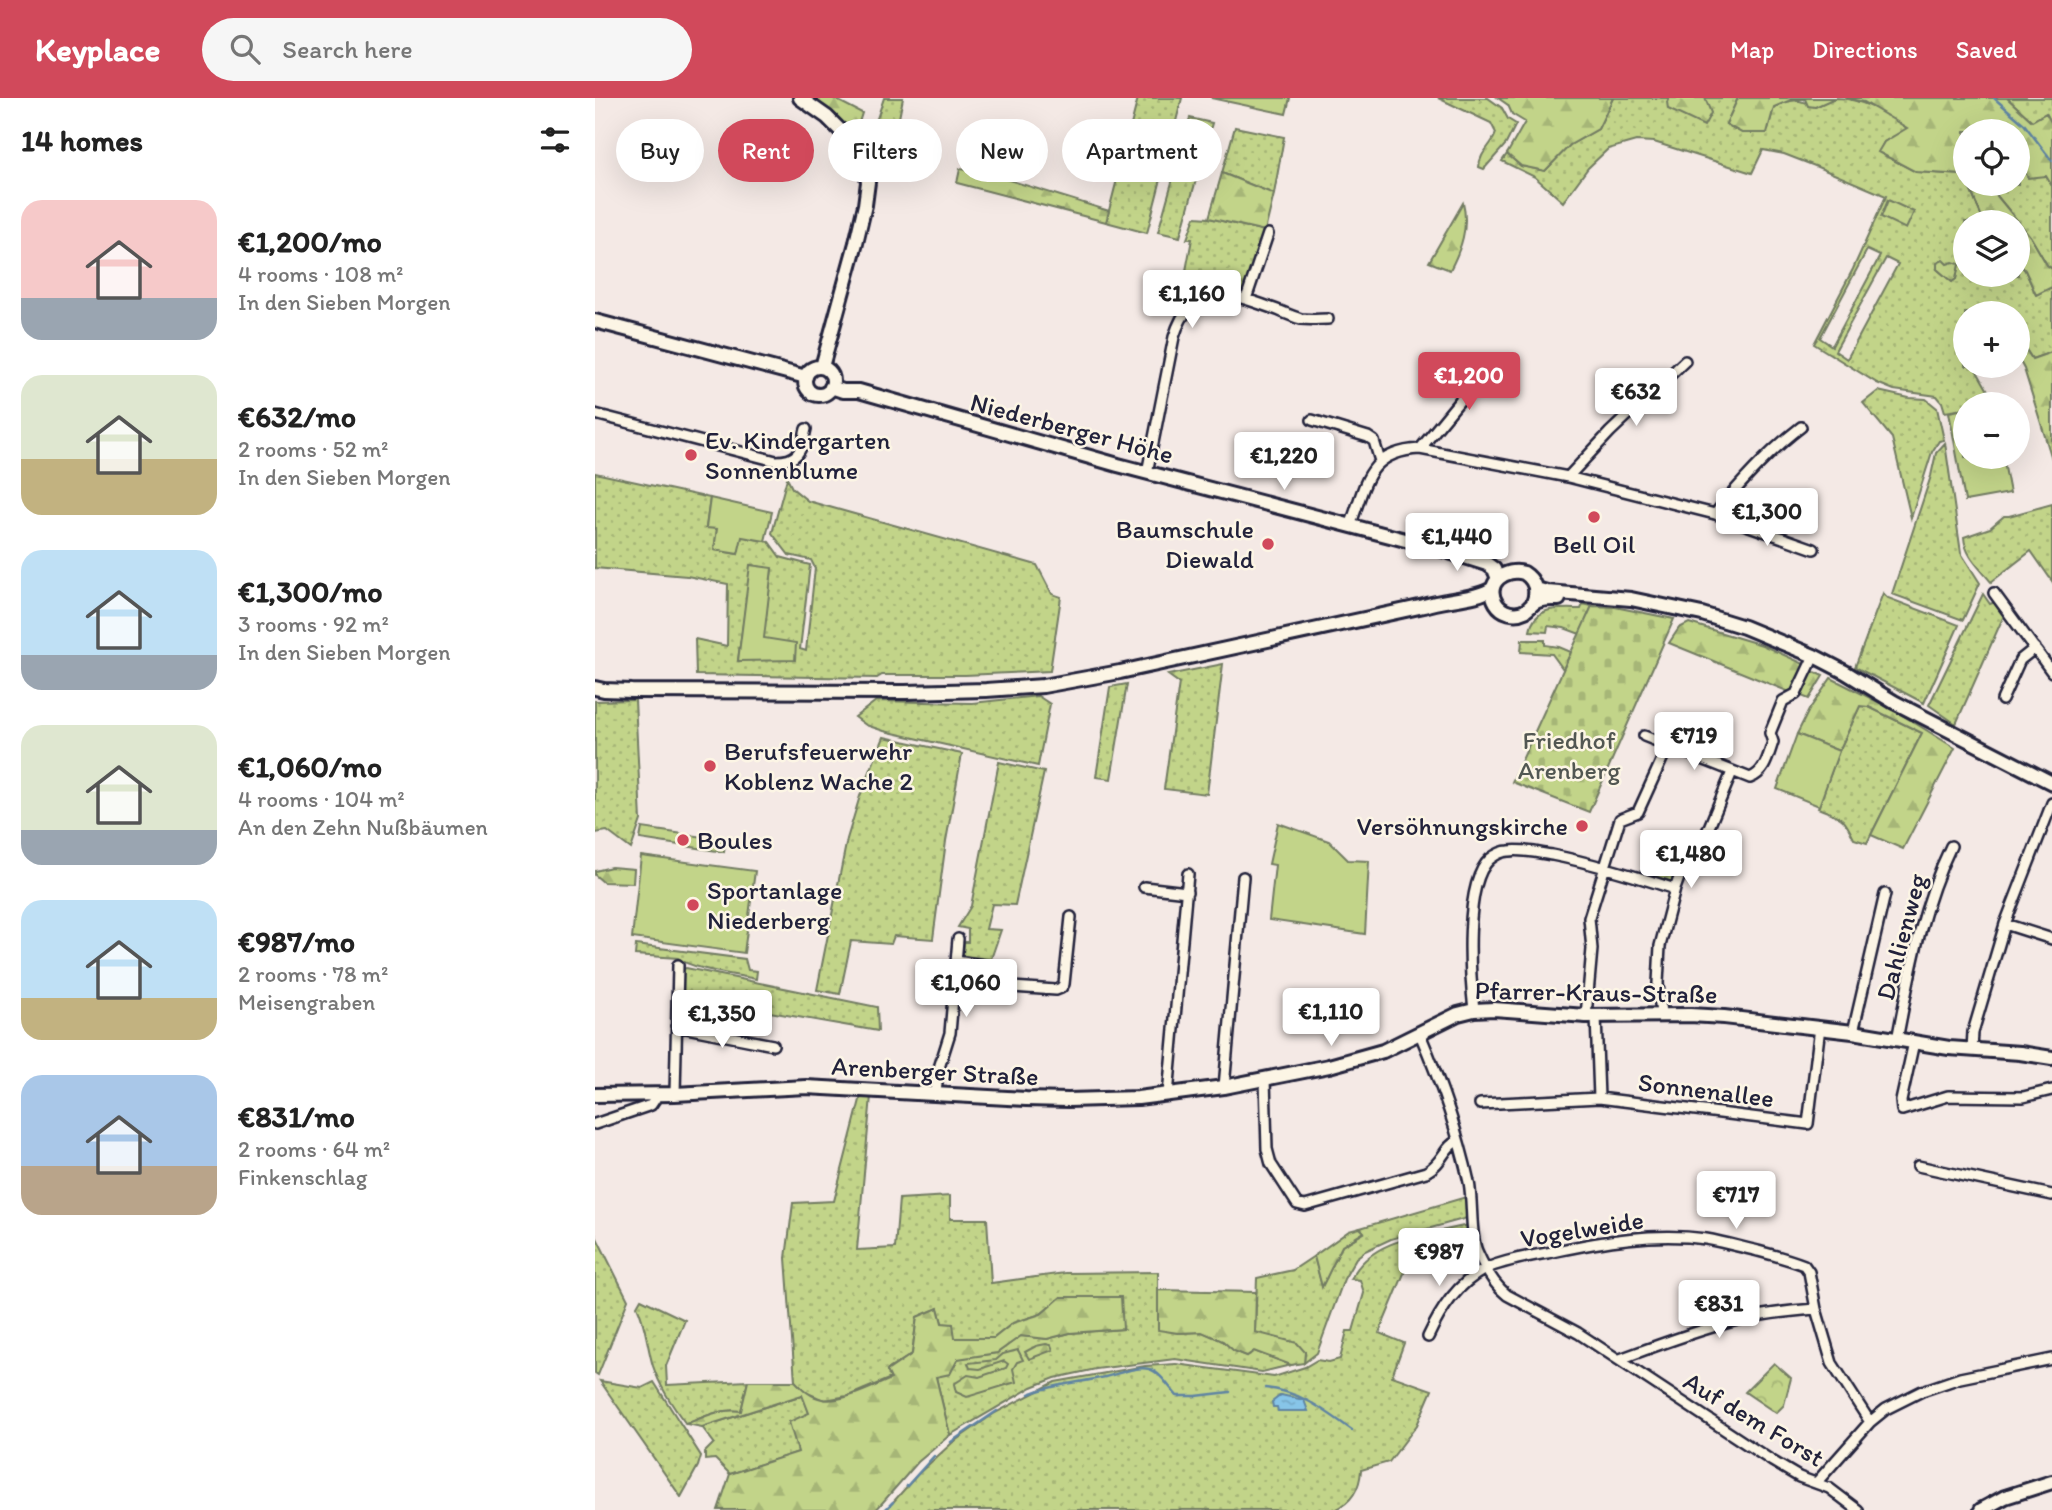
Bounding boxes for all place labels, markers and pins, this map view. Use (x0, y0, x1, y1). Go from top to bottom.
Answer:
pin: €1,160 (1135, 271, 1249, 330)
pin: €1,200 (1412, 352, 1526, 412)
pin: €632 (1595, 368, 1677, 428)
place label: Ev. Kindergarten Sonnenblume (705, 424, 890, 486)
pin: €1,220 (1227, 432, 1341, 492)
marker: Ev. Kindergarten Sonnenblume (683, 447, 699, 463)
pin: €1,300 (1710, 489, 1824, 548)
marker: Bell Oil (1586, 509, 1602, 525)
place label: Baumschule Diewald (1116, 513, 1254, 575)
pin: €1,440 (1400, 514, 1514, 573)
place label: Bell Oil (1553, 528, 1635, 560)
marker: Baumschule Diewald (1260, 536, 1276, 552)
pin: €719 (1653, 712, 1735, 772)
place label: Berufsfeuerwehr Koblenz Wache 2 (724, 735, 913, 797)
marker: Berufsfeuerwehr Koblenz Wache 2 (702, 758, 718, 774)
place label: Versöhnungskirche (1357, 810, 1568, 842)
marker: Versöhnungskirche (1574, 818, 1590, 834)
place label: Boules (697, 824, 773, 856)
pin: €1,480 (1634, 830, 1748, 890)
marker: Boules (675, 832, 691, 848)
place label: Sportanlage Niederberg (707, 874, 842, 936)
marker: Sportanlage Niederberg (685, 897, 701, 913)
pin: €1,060 (909, 960, 1023, 1019)
pin: €1,110 (1274, 988, 1388, 1048)
pin: €1,350 (665, 990, 779, 1050)
pin: €717 (1695, 1172, 1777, 1231)
pin: €987 (1398, 1228, 1480, 1288)
pin: €831 (1678, 1280, 1760, 1340)

